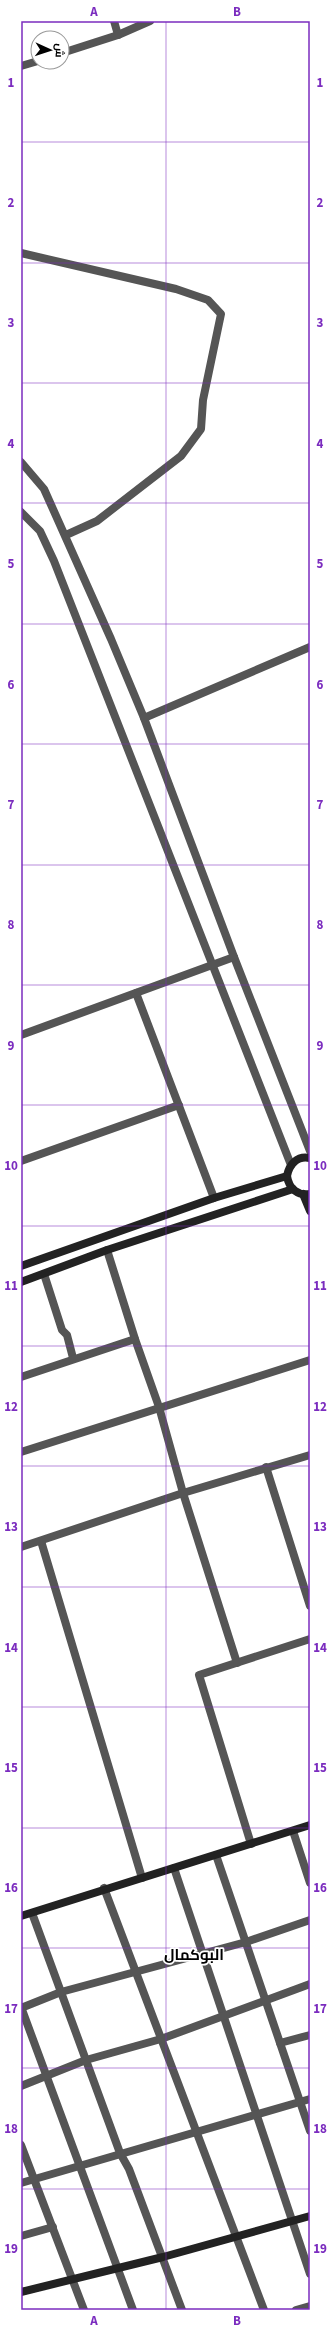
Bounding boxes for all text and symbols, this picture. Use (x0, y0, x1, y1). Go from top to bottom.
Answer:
text: A (89, 3, 98, 21)
text: B (233, 3, 241, 21)
north arrow (30, 30, 70, 70)
text: ش (52, 43, 67, 58)
text: 1 (8, 74, 15, 92)
text: 1 (317, 74, 324, 92)
text: 2 (8, 194, 15, 212)
text: 2 (317, 194, 324, 212)
text: 3 (8, 314, 15, 332)
text: 3 (317, 314, 324, 332)
text: 4 (8, 435, 15, 453)
text: 4 (317, 435, 324, 453)
text: 5 (8, 555, 15, 573)
text: 5 (317, 555, 324, 573)
text: 6 (8, 676, 15, 694)
text: 6 (317, 676, 324, 694)
text: 7 (8, 796, 15, 814)
text: 7 (317, 796, 324, 814)
text: 8 (8, 916, 15, 934)
text: 8 (317, 916, 324, 934)
text: 9 (8, 1037, 15, 1055)
text: 9 (317, 1037, 324, 1055)
text: 10 (4, 1157, 18, 1175)
text: 10 (313, 1157, 327, 1175)
text: 11 (4, 1277, 18, 1295)
text: 11 (313, 1277, 327, 1295)
text: 12 (4, 1398, 18, 1416)
text: 12 (313, 1398, 327, 1416)
text: 13 (4, 1518, 18, 1536)
text: 13 (313, 1518, 327, 1536)
text: 14 (4, 1639, 18, 1657)
text: 14 (313, 1639, 327, 1657)
text: 15 (4, 1759, 18, 1777)
text: 15 (313, 1759, 327, 1777)
text: 16 (4, 1879, 18, 1897)
text: 16 (313, 1879, 327, 1897)
district label: البوكمال (164, 1945, 224, 1966)
text: 17 (4, 2000, 18, 2018)
text: 17 (313, 2000, 327, 2018)
text: 18 (4, 2120, 18, 2138)
text: 18 (313, 2120, 327, 2138)
text: 19 (4, 2240, 18, 2258)
text: 19 (313, 2240, 327, 2258)
text: A (89, 2312, 98, 2330)
text: B (233, 2312, 241, 2330)

